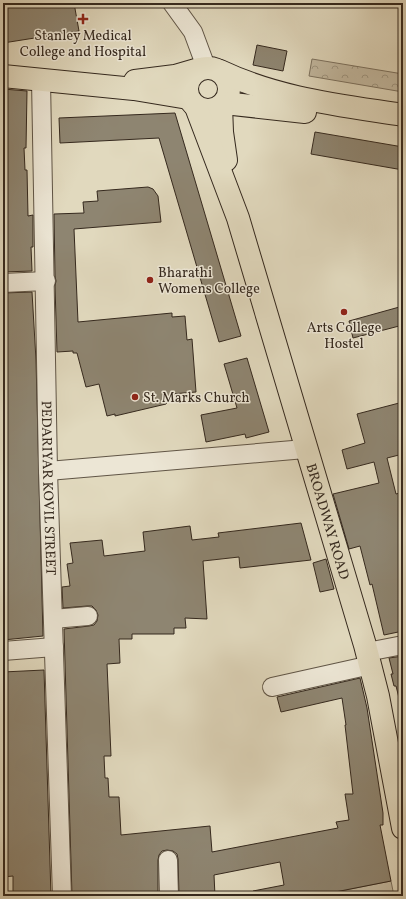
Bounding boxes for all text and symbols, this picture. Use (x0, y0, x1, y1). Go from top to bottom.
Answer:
marker: Stanley Medical College and Hospital (77, 13, 89, 25)
place label: Stanley Medical College and Hospital (20, 27, 146, 62)
place label: Bharathi Womens College (158, 264, 260, 299)
marker: Bharathi Womens College (145, 275, 155, 285)
marker: Arts College Hostel (339, 307, 349, 317)
place label: Arts College Hostel (307, 319, 382, 354)
place label: St. Marks Church (143, 389, 250, 408)
marker: St. Marks Church (130, 392, 140, 402)
street label: PEDARIYAR KOVIL STREET (36, 400, 59, 576)
street label: BROADWAY ROAD (300, 461, 353, 582)

